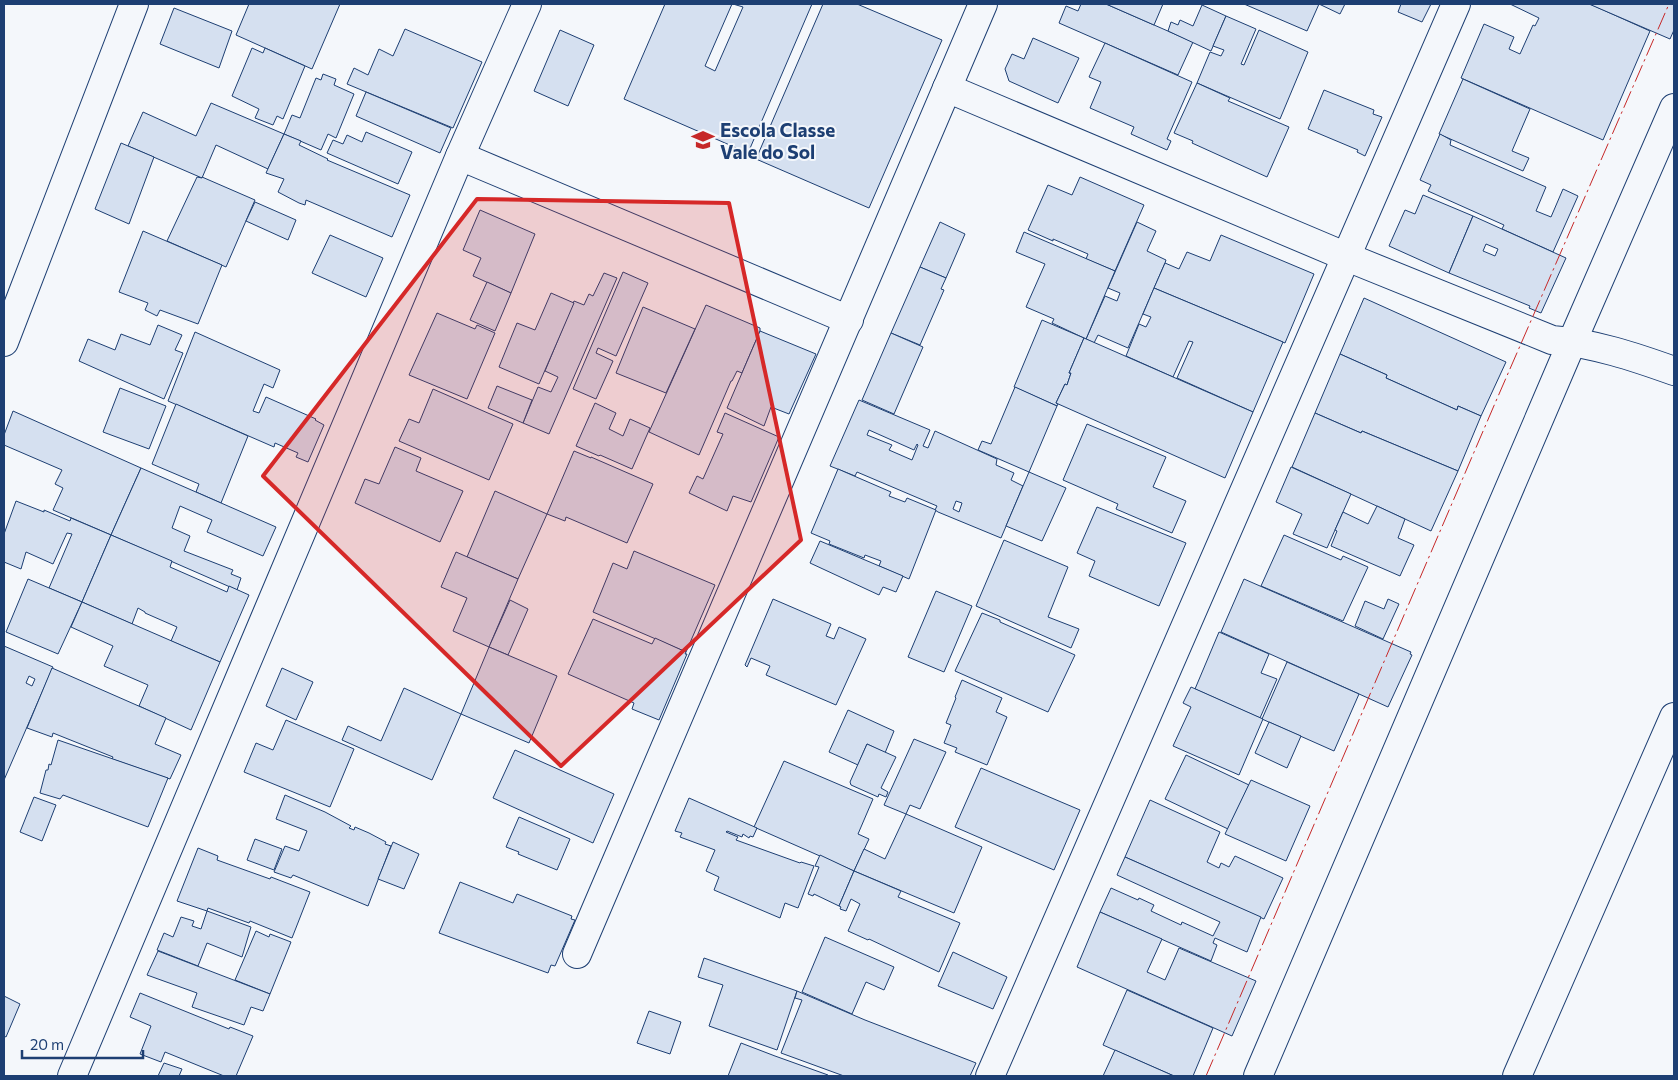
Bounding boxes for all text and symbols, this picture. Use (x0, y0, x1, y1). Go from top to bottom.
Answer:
place label: Escola Classe Vale do Sol (720, 118, 835, 163)
school or university icon: Escola Classe Vale do Sol (690, 127, 716, 153)
scale bar (22, 1028, 144, 1060)
text: 20 m (30, 1035, 64, 1053)

